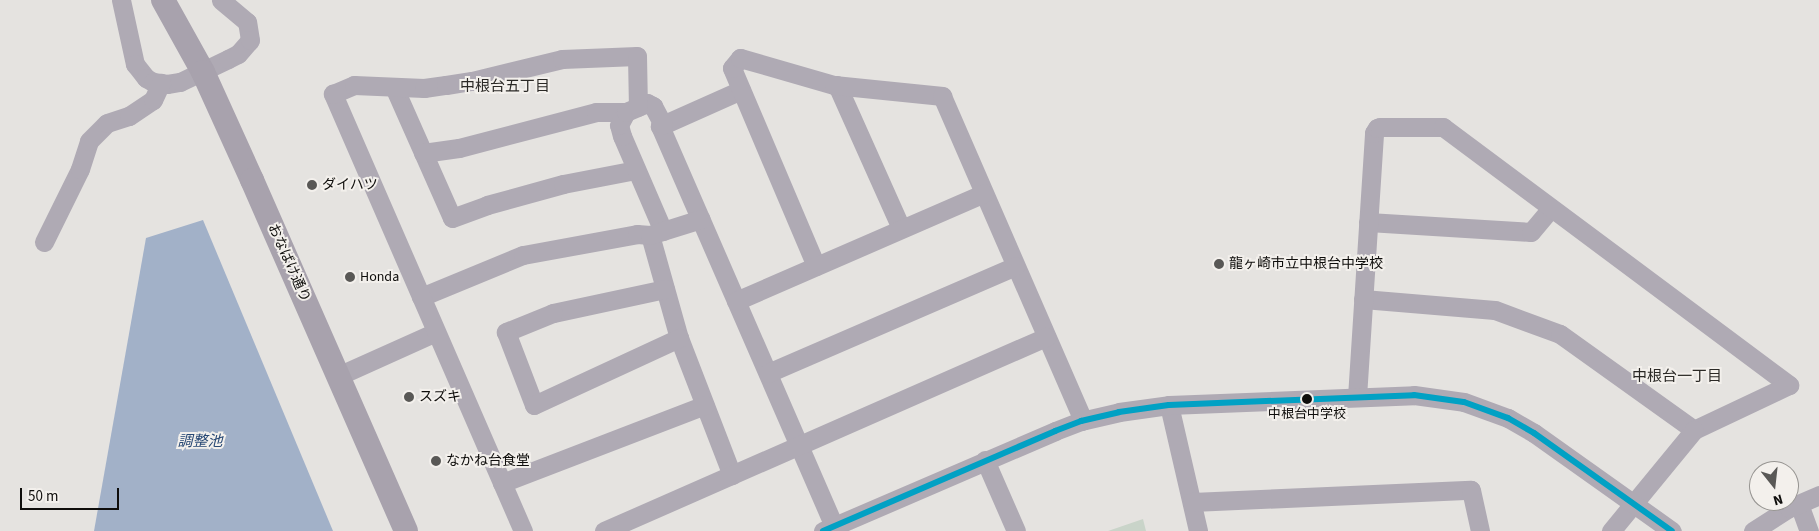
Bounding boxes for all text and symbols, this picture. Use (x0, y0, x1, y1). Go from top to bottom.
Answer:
district label: 中根台五丁目 (460, 78, 550, 96)
place label: ダイハツ (322, 177, 378, 193)
marker: ダイハツ (306, 179, 318, 191)
street label: おなばけ通り (264, 221, 314, 305)
place label: 龍ヶ崎市立中根台中学校 (1229, 256, 1383, 272)
marker: 龍ヶ崎市立中根台中学校 (1213, 258, 1225, 270)
place label: Honda (360, 269, 399, 285)
marker: Honda (344, 271, 356, 283)
district label: 中根台一丁目 (1632, 368, 1722, 386)
place label: スズキ (419, 389, 461, 405)
marker: スズキ (403, 391, 415, 403)
marker: 中根台中学校 (1302, 394, 1312, 404)
place label: 中根台中学校 (1268, 406, 1346, 422)
water label: 調整池 (178, 433, 222, 451)
place label: なかね台食堂 (446, 453, 530, 469)
marker: なかね台食堂 (430, 455, 442, 467)
north arrow (1749, 461, 1799, 511)
scale bar (22, 478, 121, 510)
text: 50 m (28, 486, 58, 507)
text: N (1771, 489, 1785, 510)

